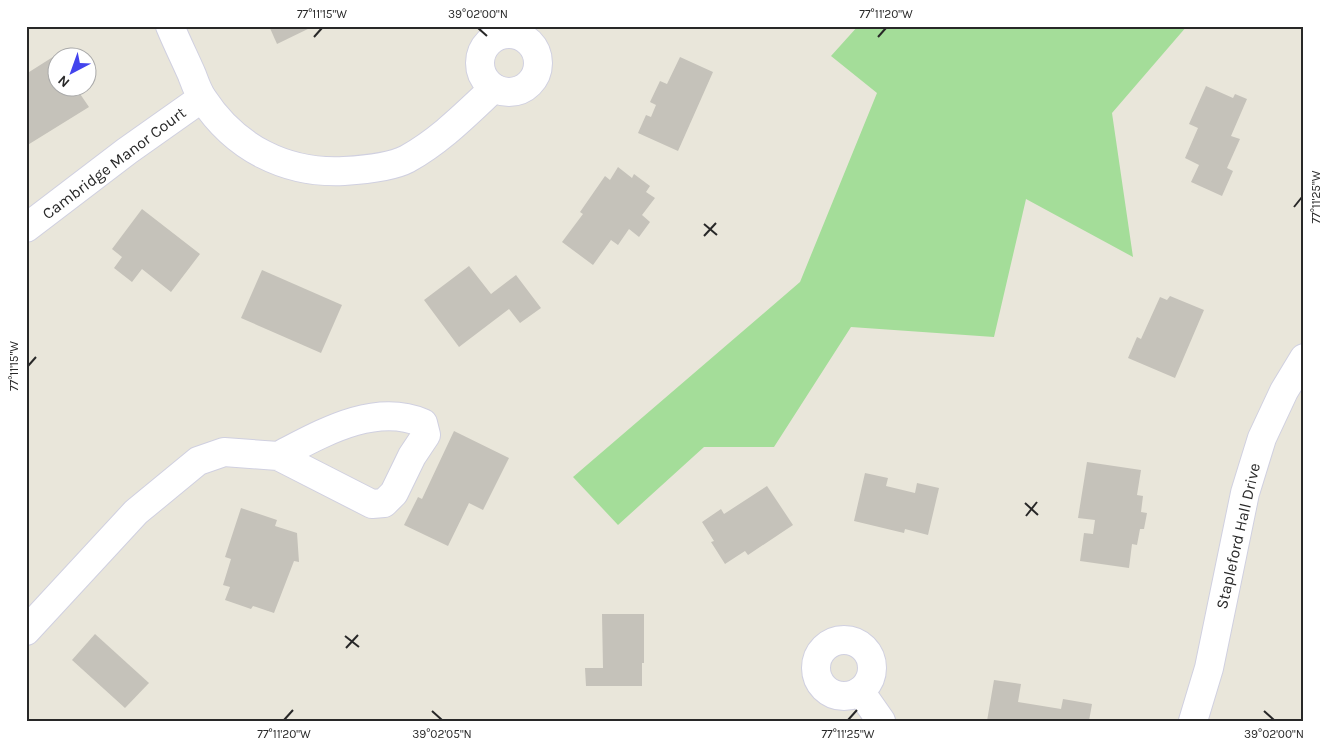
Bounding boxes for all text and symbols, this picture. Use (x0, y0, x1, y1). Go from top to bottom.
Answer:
text: 77°11'15"W (297, 7, 347, 21)
text: 39°02'00"N (448, 7, 508, 21)
text: 77°11'20"W (859, 7, 913, 21)
north arrow (48, 48, 98, 98)
text: N (54, 72, 73, 91)
street label: Cambridge Manor Court (39, 103, 189, 223)
text: 77°11'25"W (1309, 170, 1323, 224)
text: 77°11'15"W (7, 341, 21, 391)
street label: Stapleford Hall Drive (1212, 461, 1264, 611)
text: 77°11'20"W (257, 727, 311, 741)
text: 39°02'05"N (412, 727, 472, 741)
text: 77°11'25"W (821, 727, 875, 741)
text: 39°02'00"N (1244, 727, 1304, 741)

